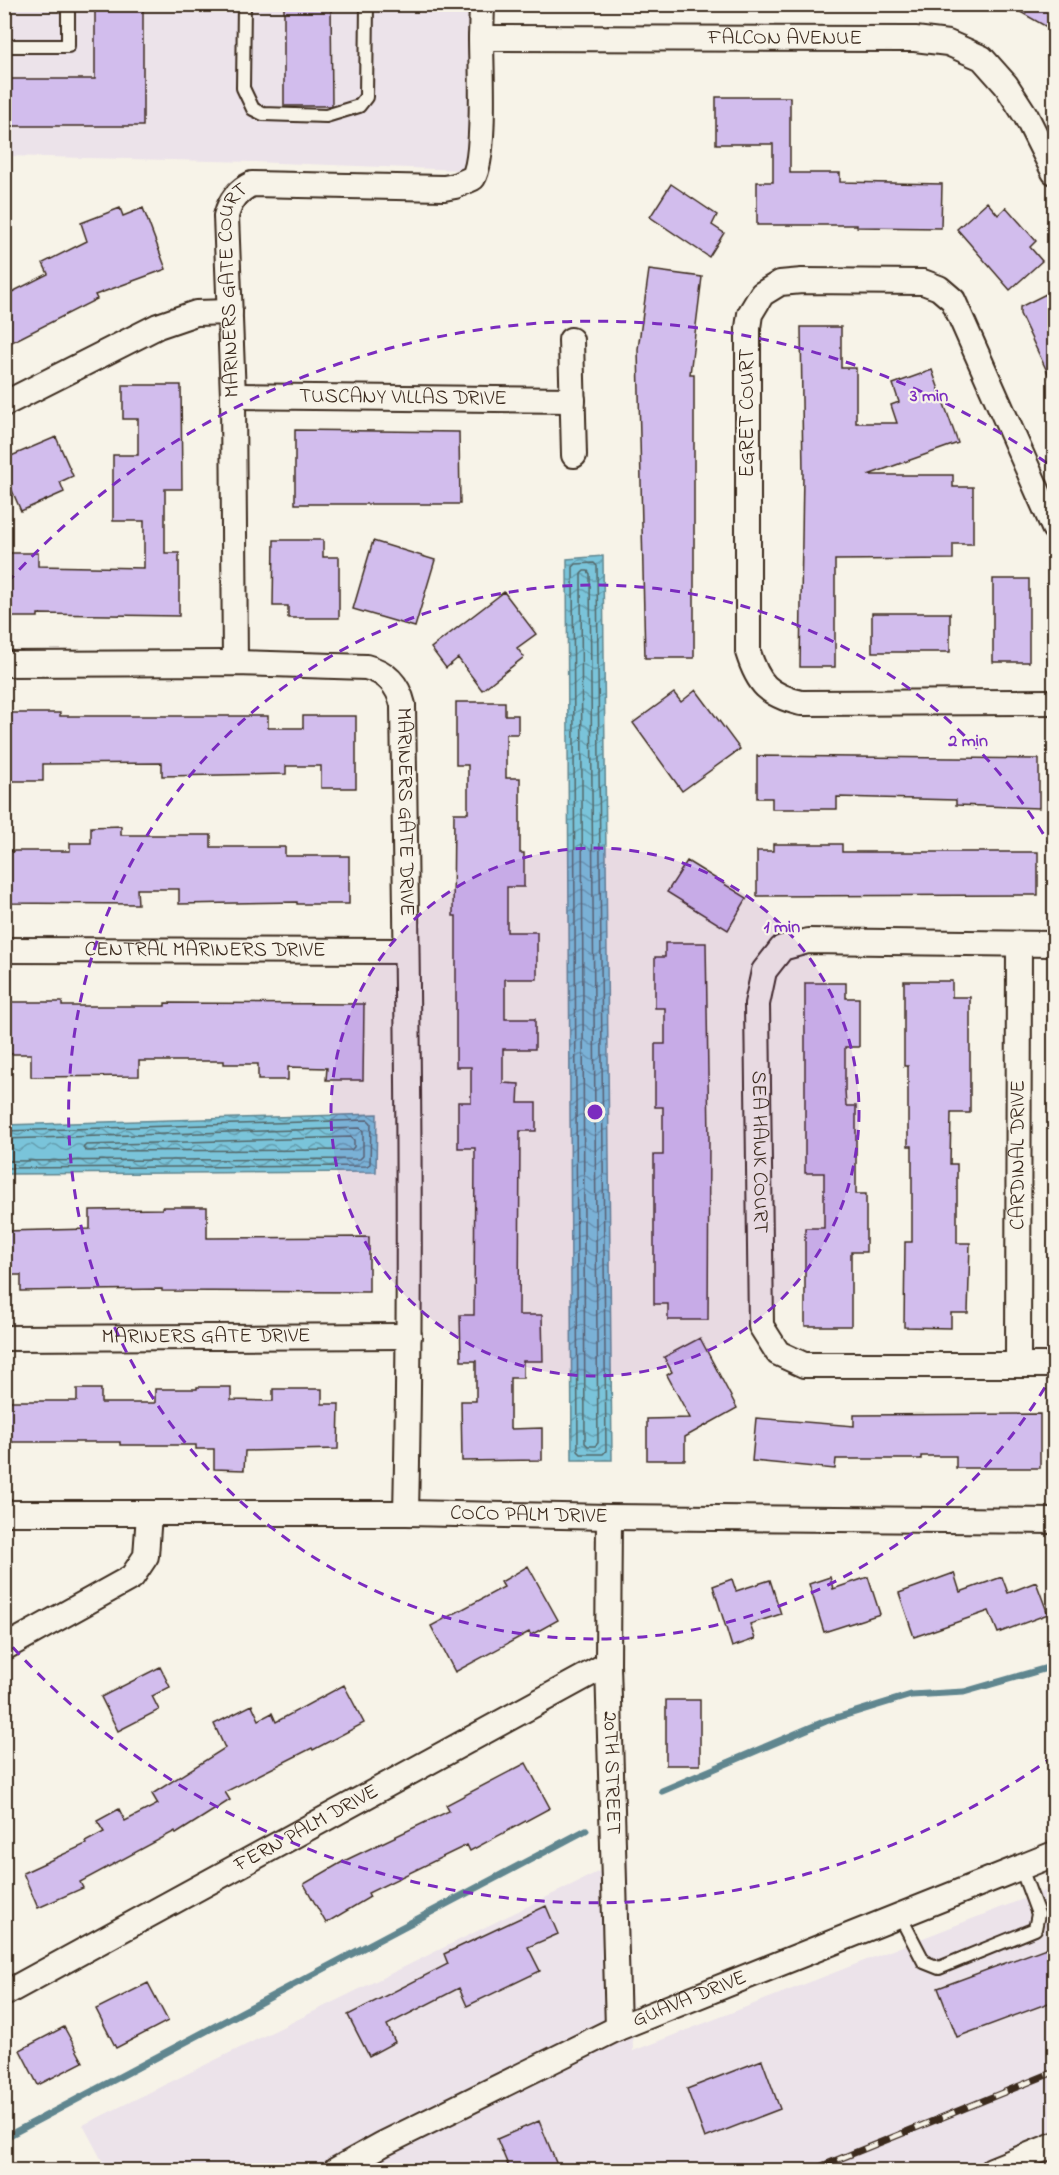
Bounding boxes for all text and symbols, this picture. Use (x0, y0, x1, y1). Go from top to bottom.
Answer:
street label: FALCON AVENUE (707, 24, 862, 54)
street label: MARINERS GATE COURT (211, 176, 255, 398)
street label: EGRET COURT (733, 348, 763, 478)
street label: TUSCANY VILLAS DRIVE (299, 382, 507, 414)
text: 3 min (909, 384, 948, 410)
street label: MARINERS GATE DRIVE (388, 707, 421, 916)
text: 2 min (947, 729, 988, 755)
text: 1 min (764, 915, 800, 941)
street label: CENTRAL MARINERS DRIVE (84, 935, 326, 966)
street label: SEA HAWK COURT (743, 1070, 775, 1234)
street label: CARDINAL DRIVE (1003, 1080, 1034, 1230)
centre of rings (585, 1102, 605, 1122)
street label: MARINERS GATE DRIVE (101, 1321, 311, 1353)
street label: COCO PALM DRIVE (450, 1499, 608, 1532)
street label: 20TH STREET (594, 1711, 628, 1835)
street label: FERN PALM DRIVE (228, 1777, 384, 1881)
street label: GUAVA DRIVE (628, 1963, 751, 2036)

